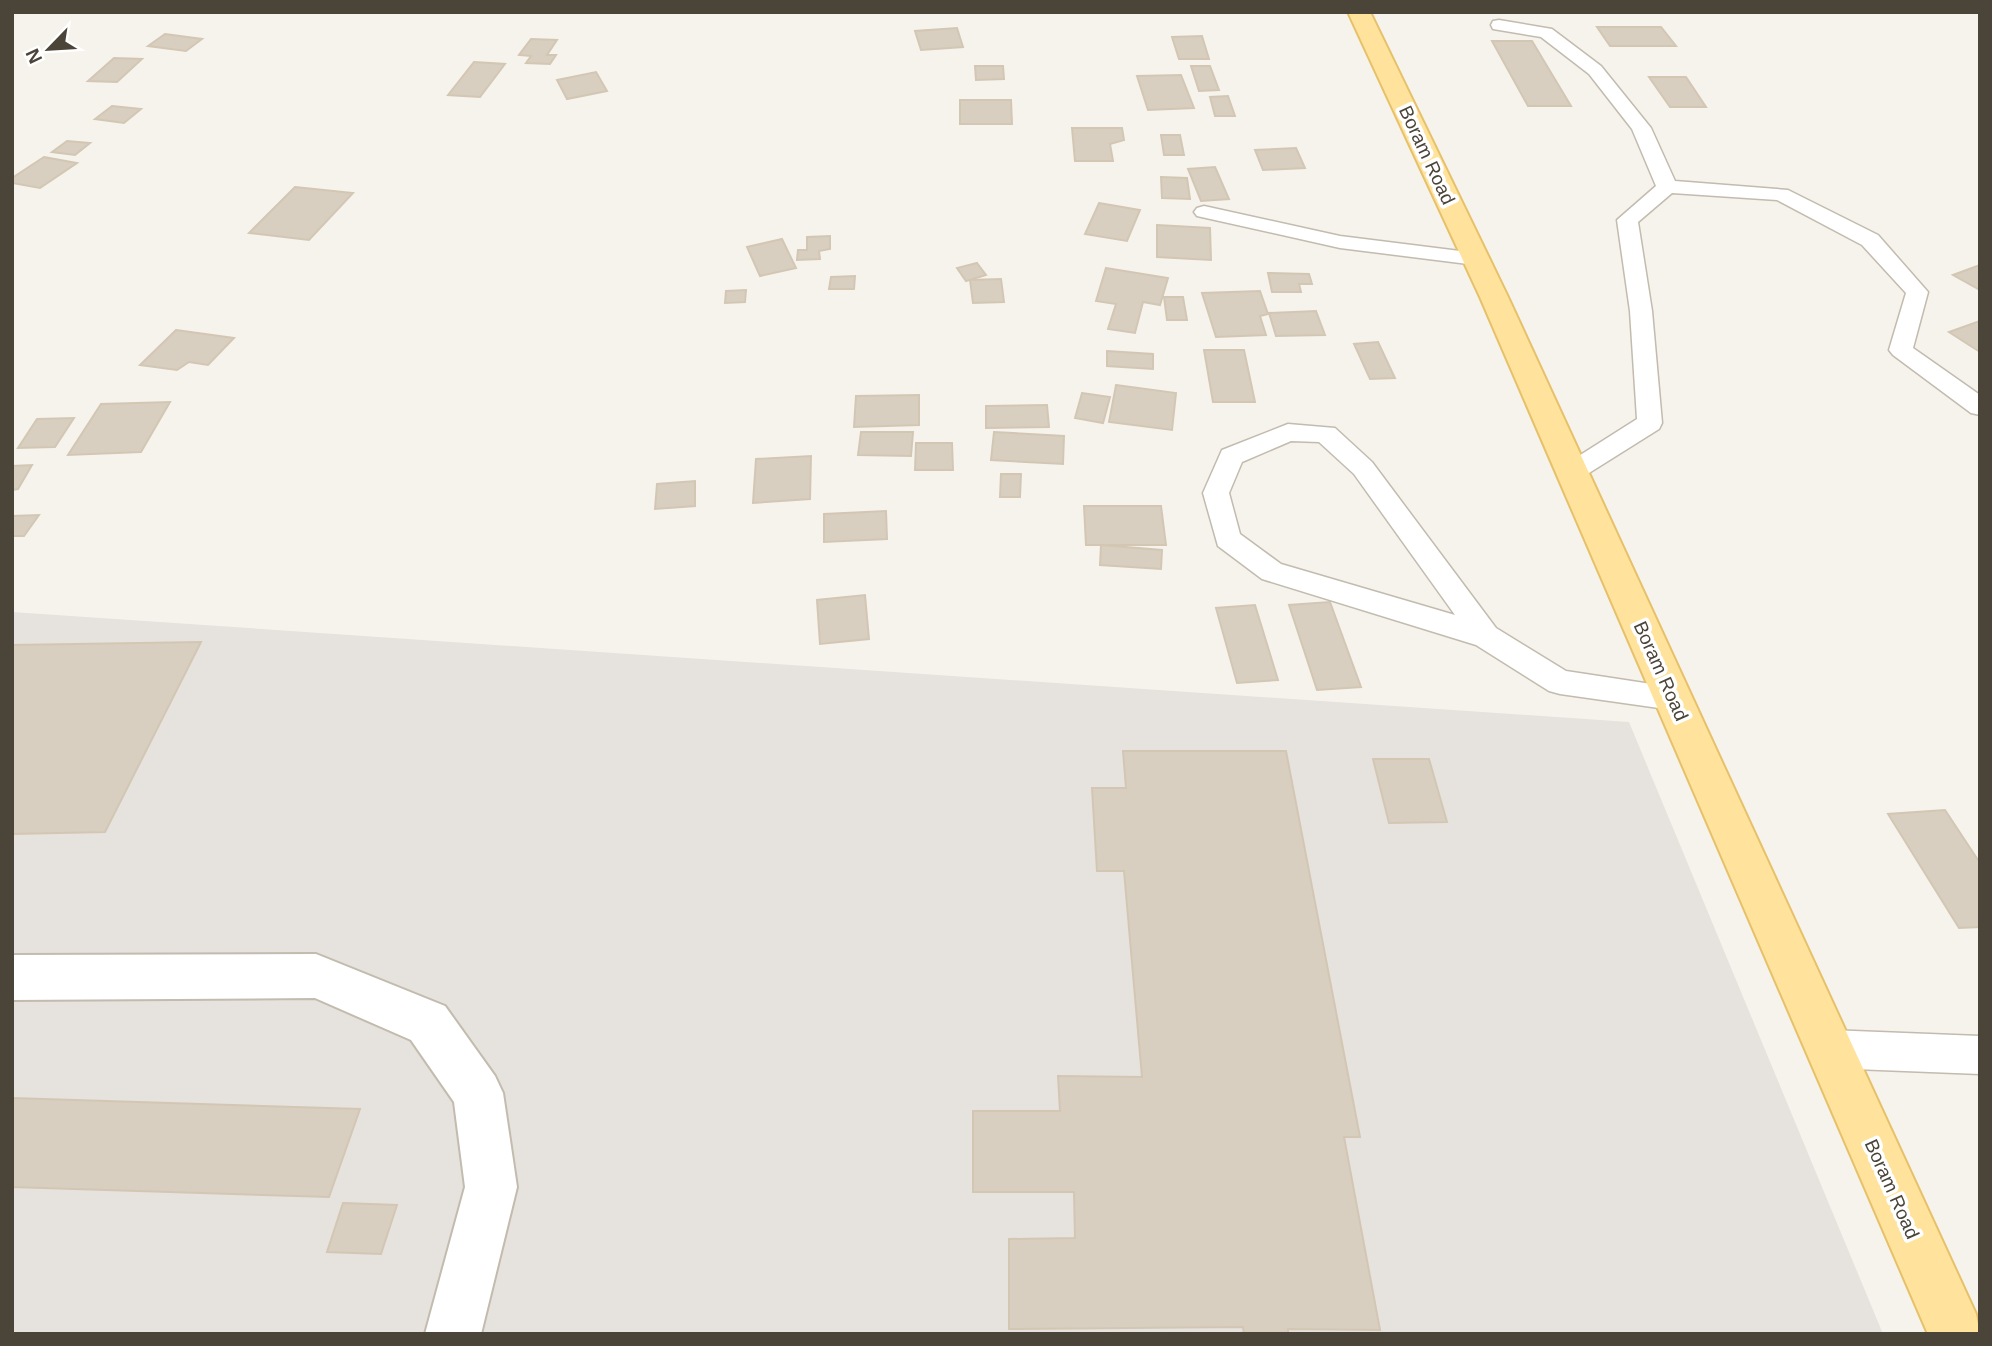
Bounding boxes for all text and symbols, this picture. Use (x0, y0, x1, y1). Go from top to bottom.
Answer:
north arrow (14, 14, 84, 84)
text: N (22, 45, 46, 67)
street label: Boram Road (1395, 102, 1459, 208)
street label: Boram Road (1630, 618, 1692, 724)
street label: Boram Road (1861, 1136, 1923, 1242)

